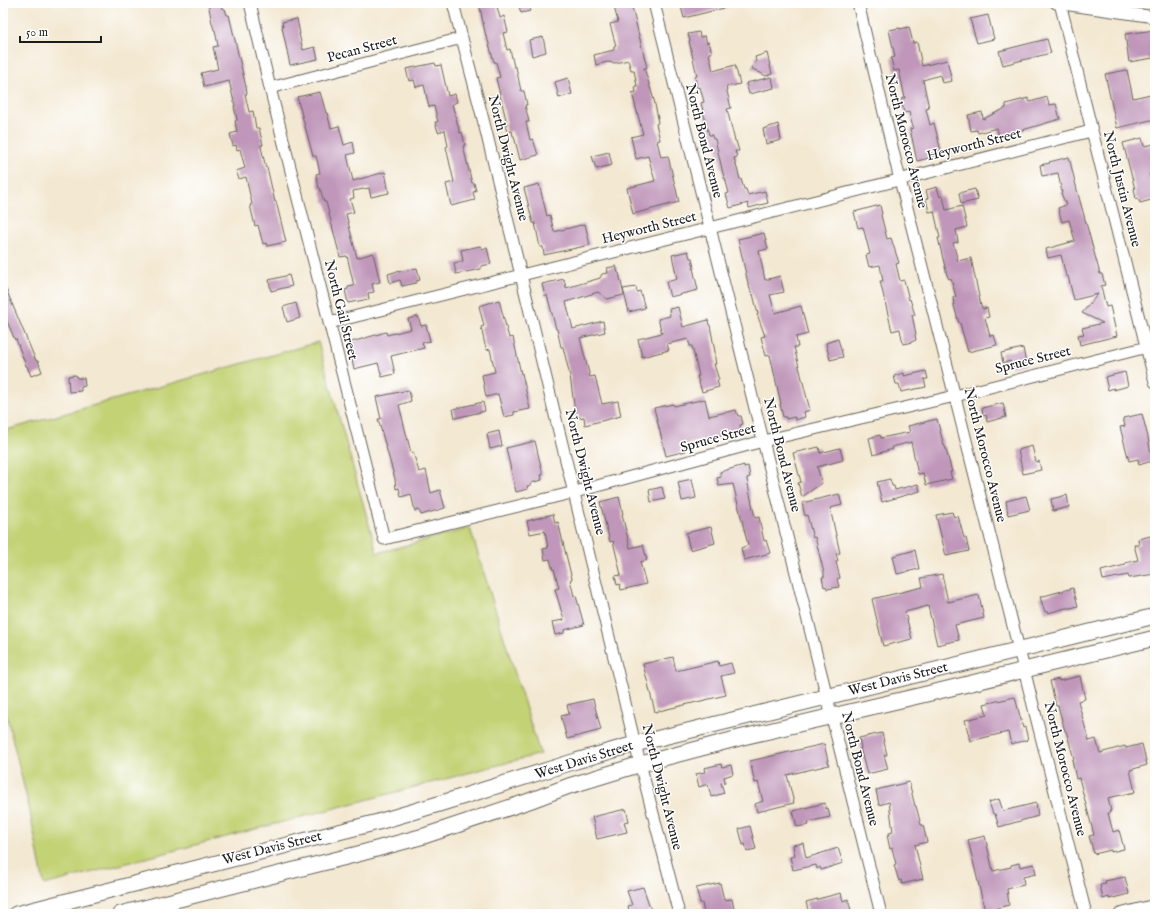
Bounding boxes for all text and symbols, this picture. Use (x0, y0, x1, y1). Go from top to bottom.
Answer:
scale bar (20, 18, 101, 44)
text: 50 m (26, 25, 48, 40)
street label: Pecan Street (325, 31, 399, 67)
street label: North Morocco Avenue (881, 72, 932, 211)
street label: North Bond Avenue (681, 82, 727, 201)
street label: North Dwight Avenue (484, 93, 533, 224)
street label: Heyworth Street (925, 124, 1023, 165)
street label: North Justin Avenue (1099, 129, 1145, 249)
street label: Heyworth Street (600, 207, 698, 248)
street label: North Gail Street (320, 258, 362, 362)
street label: Spruce Street (993, 342, 1073, 378)
street label: North Morocco Avenue (960, 386, 1011, 525)
street label: North Bond Avenue (759, 396, 805, 515)
street label: North Dwight Avenue (561, 407, 610, 538)
street label: Spruce Street (678, 419, 758, 457)
street label: West Davis Street (846, 658, 950, 700)
street label: North Morocco Avenue (1040, 700, 1091, 839)
street label: North Bond Avenue (837, 710, 883, 829)
street label: North Dwight Avenue (638, 722, 687, 853)
street label: West Davis Street (533, 736, 635, 783)
street label: West Davis Street (220, 827, 324, 869)

